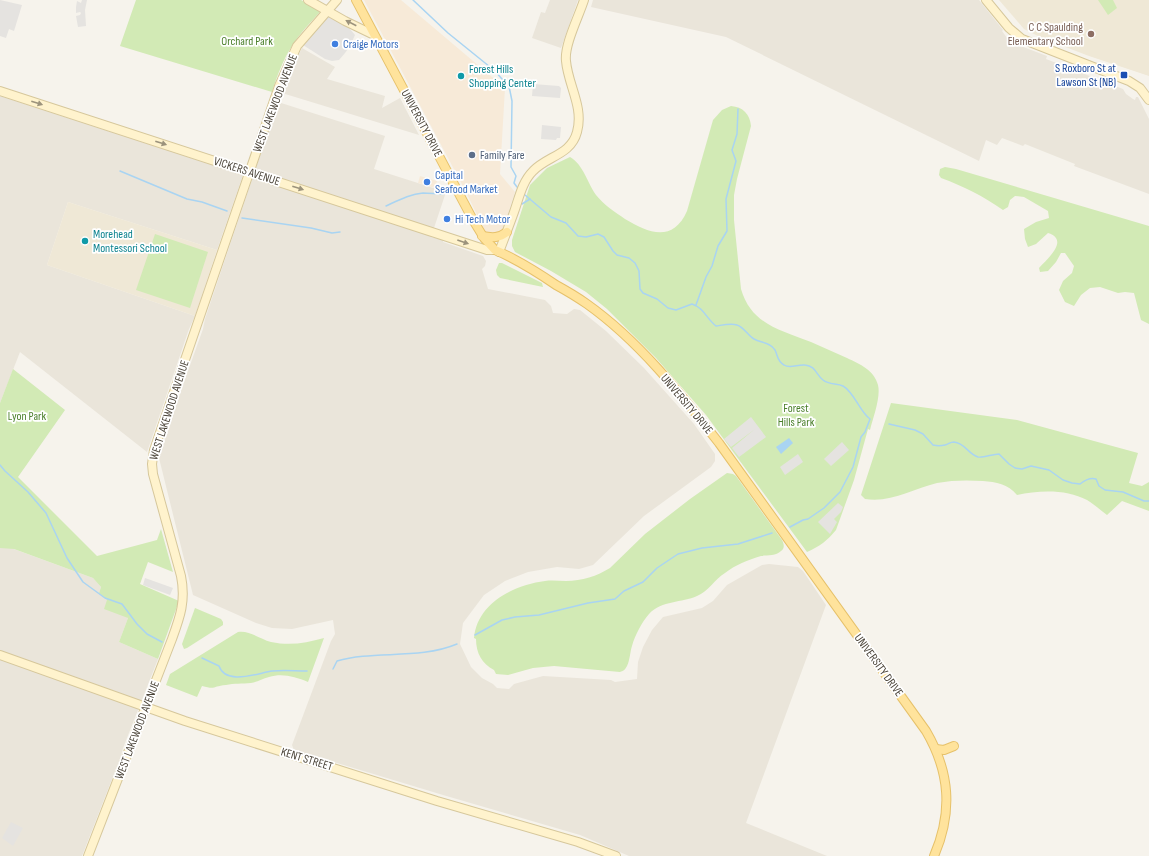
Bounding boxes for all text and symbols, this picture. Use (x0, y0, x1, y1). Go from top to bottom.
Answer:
one-way arrow (345, 20, 356, 26)
place label: C C Spaulding Elementary School (1008, 20, 1083, 49)
marker: C C Spaulding Elementary School (1086, 29, 1096, 39)
park label: Orchard Park (221, 34, 273, 49)
place label: Craige Motors (343, 37, 399, 52)
marker: Craige Motors (330, 39, 340, 49)
street label: WEST LAKEWOOD AVENUE (250, 52, 301, 154)
place label: S Roxboro St at Lawson St (NB) (1055, 61, 1116, 90)
place label: Forest Hills Shopping Center (469, 62, 536, 91)
marker: S Roxboro St at Lawson St (NB) (1119, 70, 1129, 80)
marker: Forest Hills Shopping Center (456, 71, 466, 81)
street label: UNIVERSITY DRIVE (398, 87, 446, 159)
one-way arrow (31, 100, 43, 106)
one-way arrow (155, 140, 167, 146)
place label: Family Fare (480, 148, 525, 163)
marker: Family Fare (467, 150, 477, 160)
street label: VICKERS AVENUE (212, 154, 282, 189)
place label: Capital Seafood Market (435, 168, 498, 197)
marker: Capital Seafood Market (422, 177, 432, 187)
one-way arrow (292, 185, 304, 191)
place label: Hi Tech Motor (455, 212, 511, 227)
marker: Hi Tech Motor (442, 214, 452, 224)
place label: Morehead Montessori School (93, 227, 167, 256)
marker: Morehead Montessori School (80, 236, 90, 246)
one-way arrow (458, 239, 470, 245)
street label: WEST LAKEWOOD AVENUE (146, 358, 193, 462)
street label: UNIVERSITY DRIVE (657, 371, 716, 438)
park label: Forest Hills Park (778, 401, 815, 430)
park label: Lyon Park (8, 409, 47, 424)
street label: UNIVERSITY DRIVE (851, 631, 906, 700)
street label: WEST LAKEWOOD AVENUE (112, 679, 163, 781)
street label: KENT STREET (279, 744, 335, 775)

